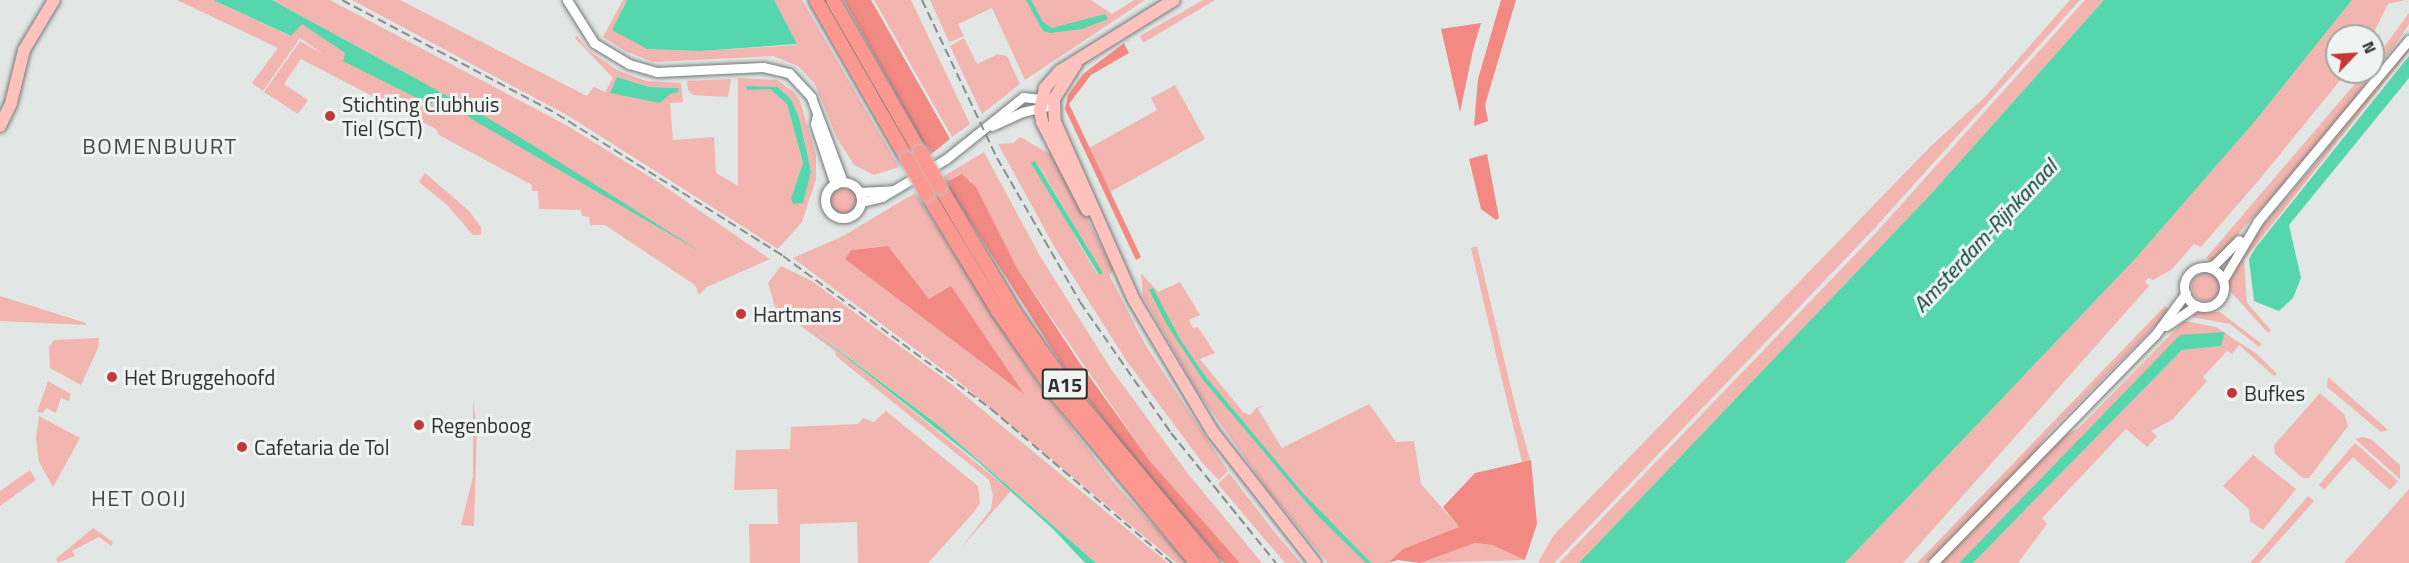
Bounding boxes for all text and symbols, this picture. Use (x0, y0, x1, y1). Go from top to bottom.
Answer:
north arrow (2325, 24, 2385, 84)
text: N (2356, 37, 2383, 57)
place label: Stichting Clubhuis Tiel (SCT) (342, 91, 499, 141)
marker: Stichting Clubhuis Tiel (SCT) (323, 109, 337, 123)
district label: BOMENBUURT (82, 134, 238, 160)
water label: Amsterdam-Rijnkanaal (1907, 154, 2063, 318)
place label: Hartmans (753, 301, 841, 327)
marker: Hartmans (734, 307, 748, 321)
place label: Het Bruggehoofd (124, 364, 275, 390)
road number: A15 (1041, 367, 1089, 401)
marker: Het Bruggehoofd (105, 370, 119, 384)
place label: Bufkes (2244, 380, 2305, 406)
marker: Bufkes (2225, 386, 2239, 400)
place label: Regenboog (431, 412, 531, 438)
marker: Regenboog (412, 418, 426, 432)
place label: Cafetaria de Tol (254, 434, 390, 460)
marker: Cafetaria de Tol (235, 440, 249, 454)
district label: HET OOIJ (91, 486, 187, 512)

